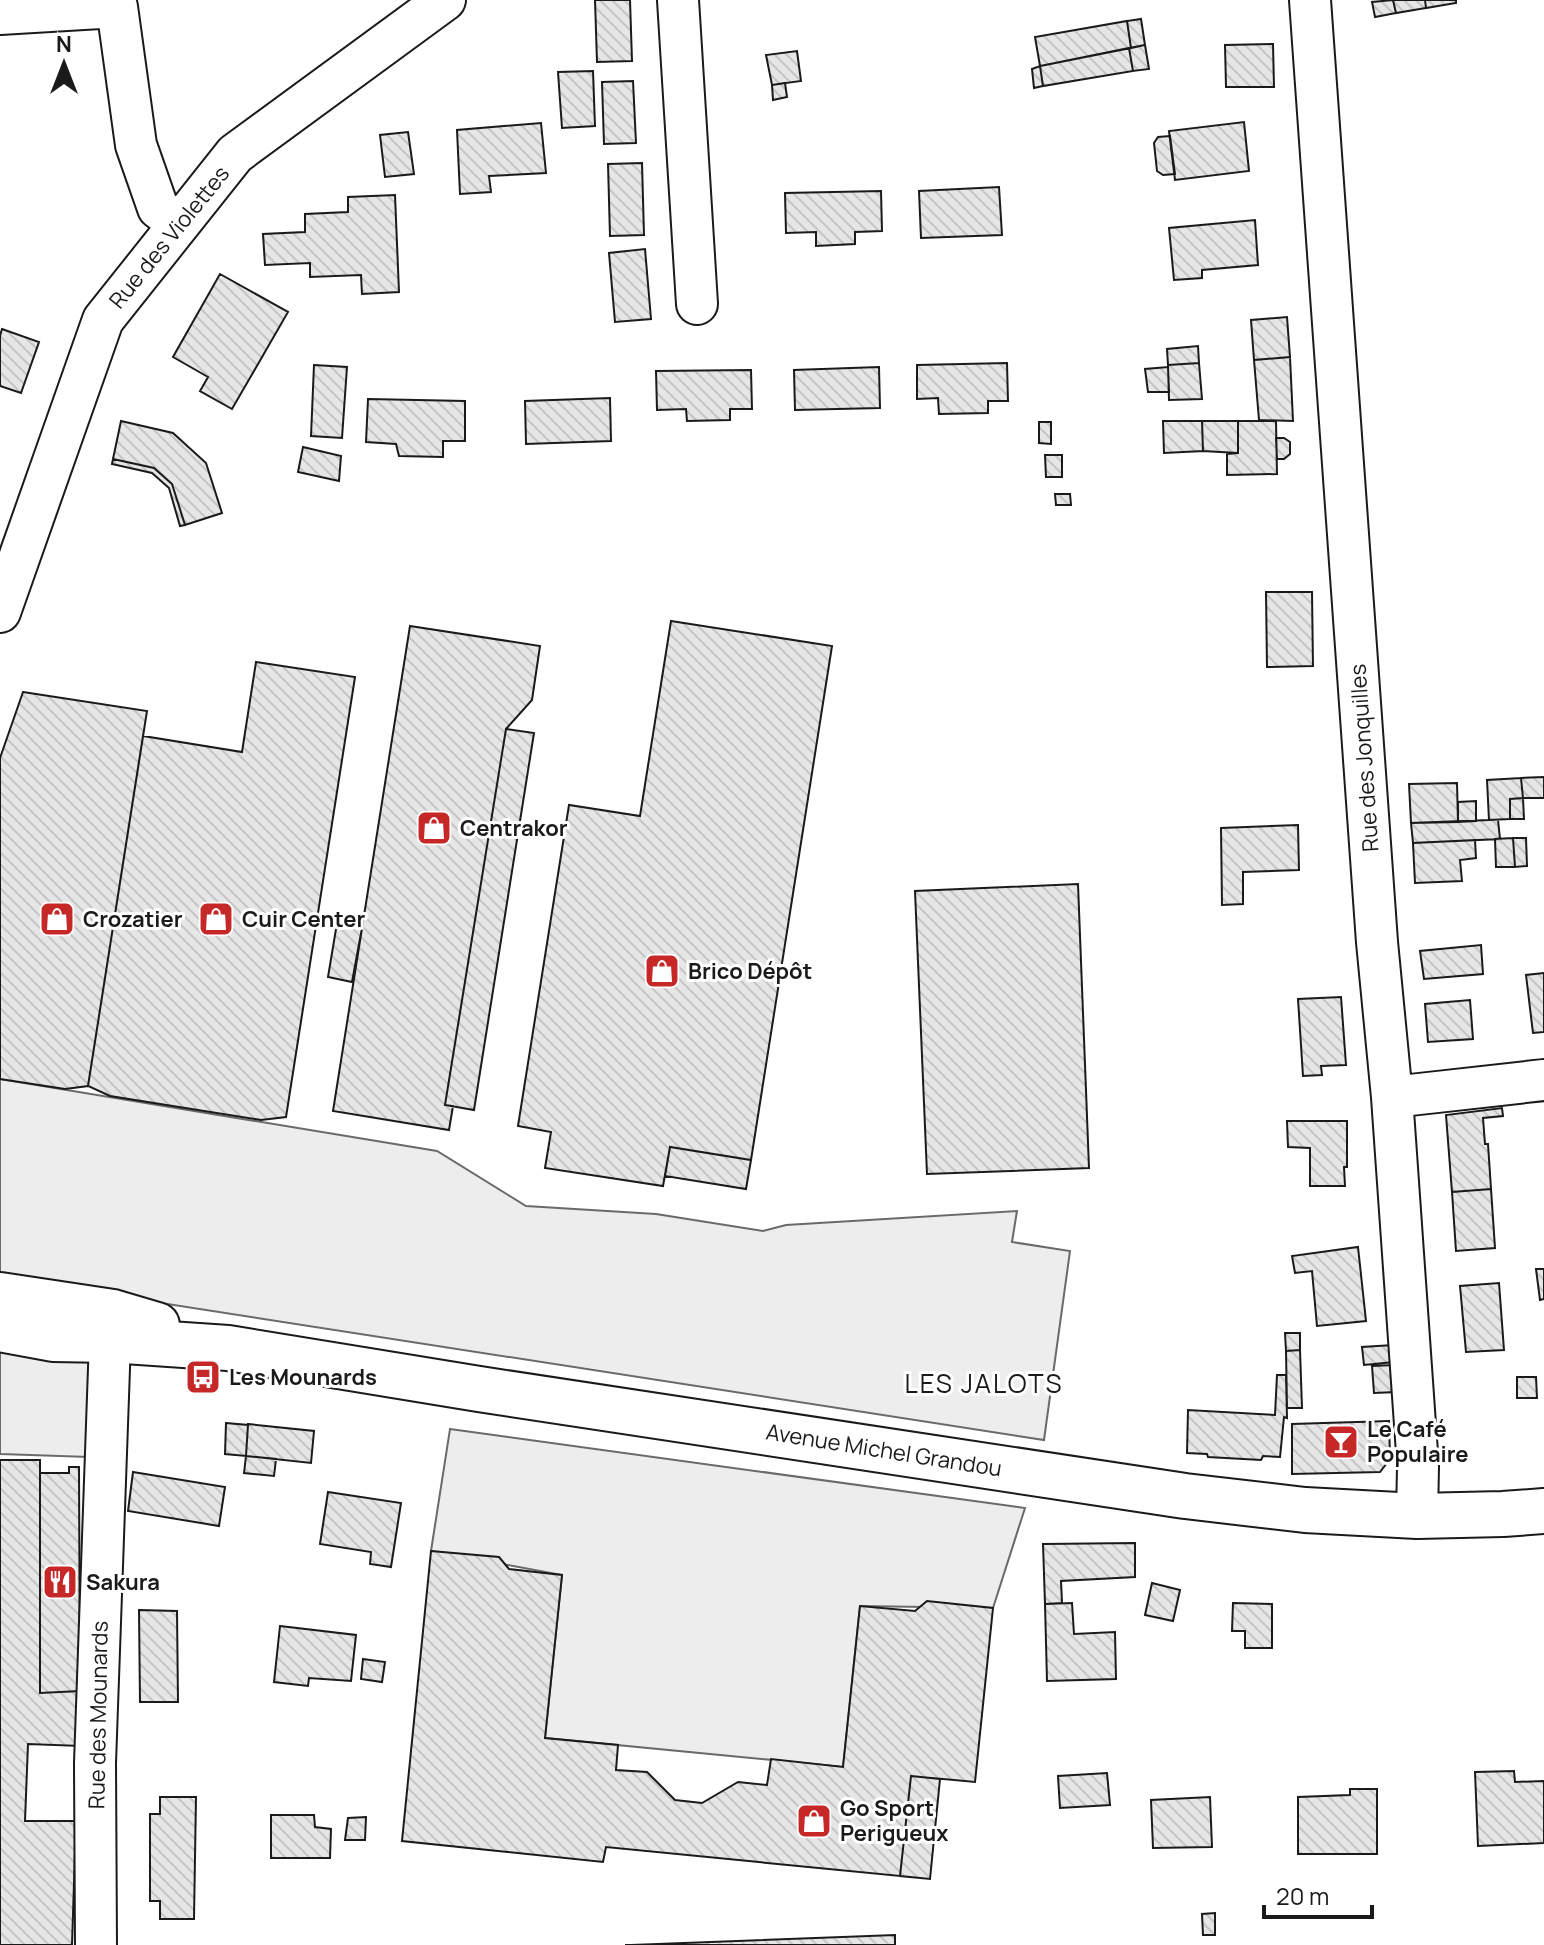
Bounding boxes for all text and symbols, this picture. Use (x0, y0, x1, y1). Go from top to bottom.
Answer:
north arrow (24, 24, 104, 104)
text: N (56, 29, 72, 59)
street label: Rue des Violettes (102, 159, 236, 315)
street label: Rue des Jonquilles (1342, 663, 1386, 853)
shop icon: Centrakor (415, 809, 453, 847)
place label: Centrakor (460, 813, 568, 843)
shop icon: Crozatier (38, 900, 76, 938)
shop icon: Cuir Center (197, 900, 235, 938)
place label: Crozatier (83, 904, 183, 934)
place label: Cuir Center (242, 904, 365, 934)
shop icon: Brico Dépôt (643, 952, 681, 990)
place label: Brico Dépôt (688, 956, 812, 986)
bus stop icon: Les Mounards (184, 1358, 222, 1396)
place label: Les Mounards (229, 1362, 377, 1392)
district label: LES JALOTS (904, 1365, 1064, 1401)
place label: Le Café Populaire (1367, 1414, 1469, 1469)
street label: Avenue Michel Grandou (764, 1417, 1004, 1483)
bar icon: Le Café Populaire (1322, 1423, 1360, 1461)
restaurant icon: Sakura (41, 1563, 79, 1601)
place label: Sakura (86, 1567, 160, 1597)
street label: Rue des Mounards (81, 1621, 115, 1809)
place label: Go Sport Perigueux (840, 1793, 949, 1848)
shop icon: Go Sport Perigueux (795, 1802, 833, 1840)
scale bar (1264, 1869, 1372, 1919)
text: 20 m (1276, 1879, 1329, 1912)

